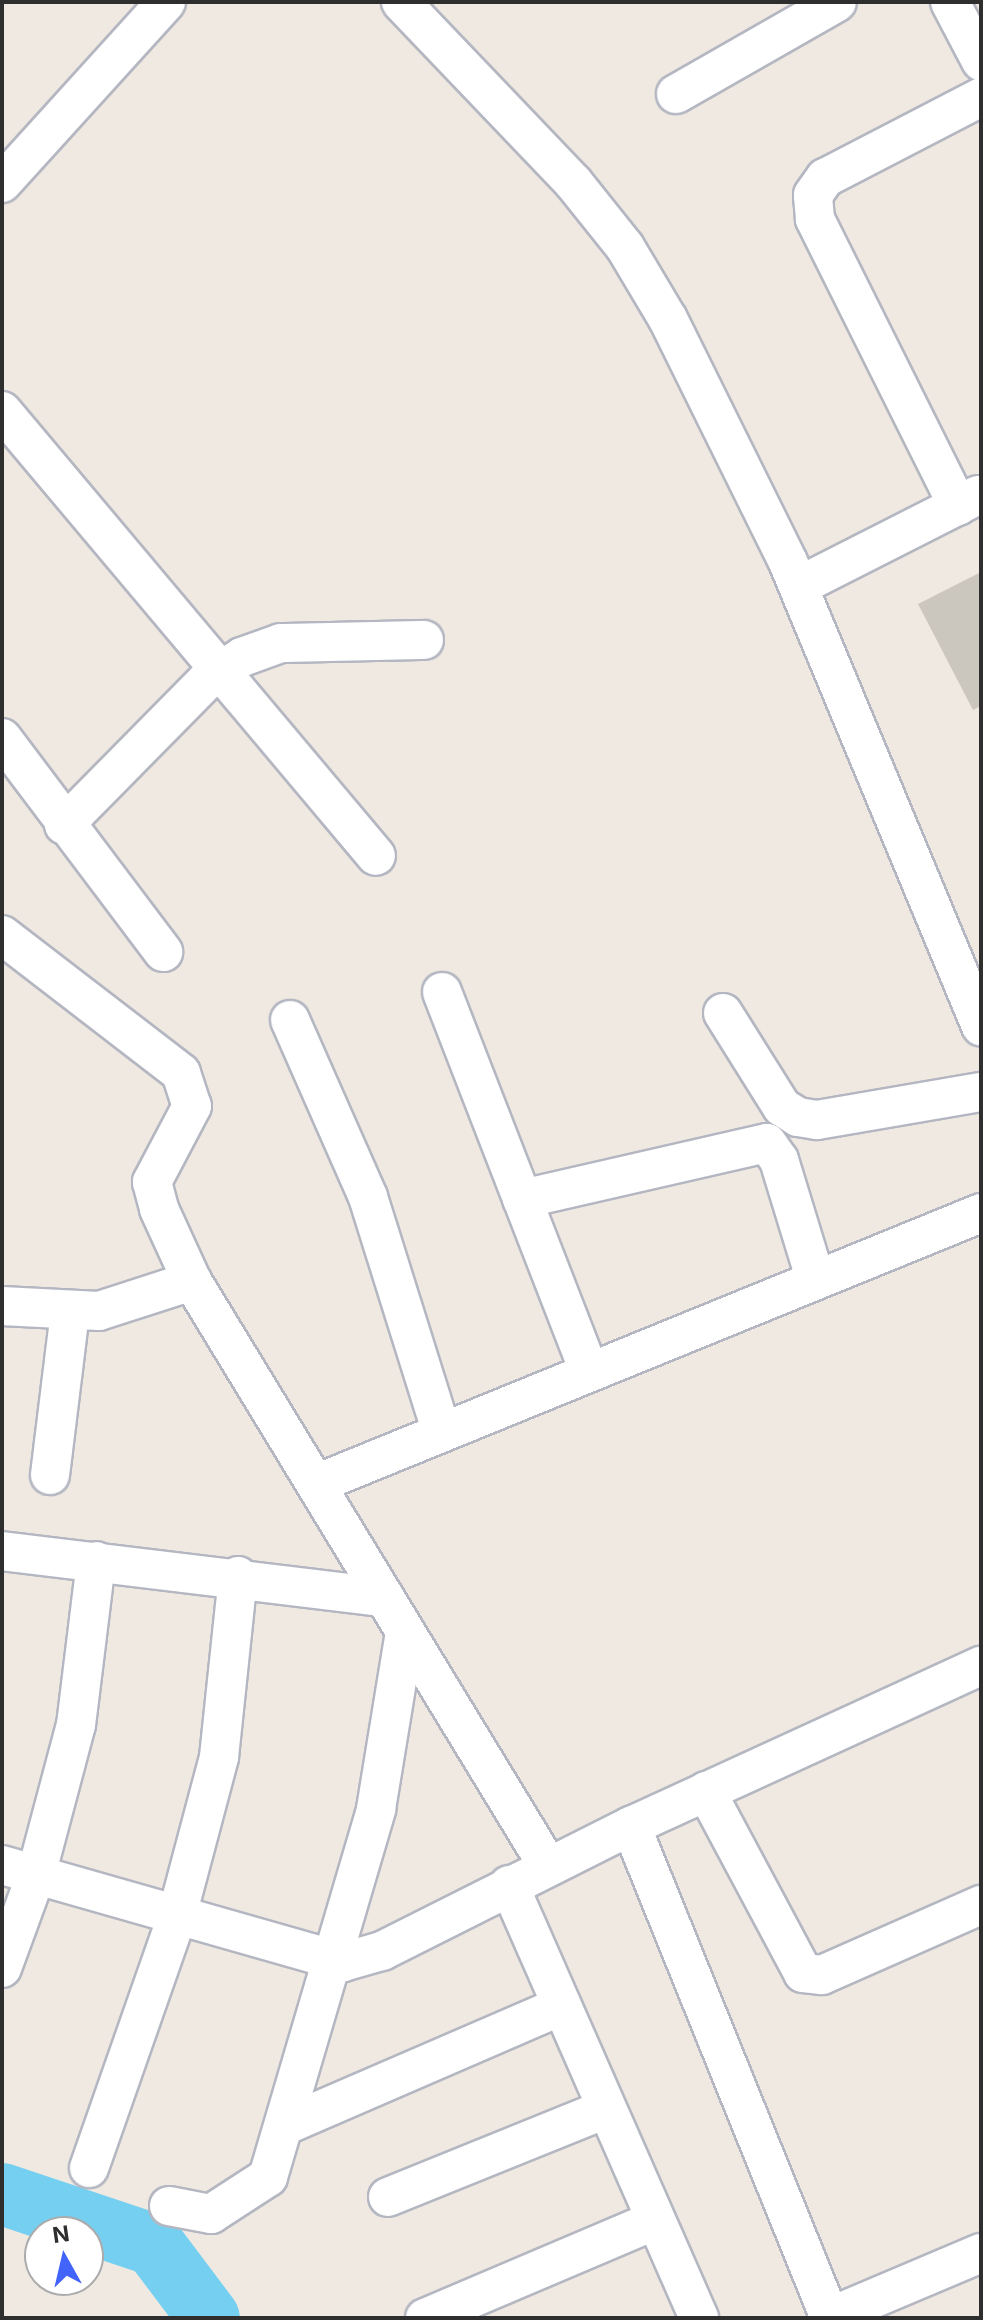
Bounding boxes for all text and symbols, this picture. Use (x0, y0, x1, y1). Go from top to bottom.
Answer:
north arrow (24, 2216, 104, 2296)
text: N (51, 2220, 71, 2248)

